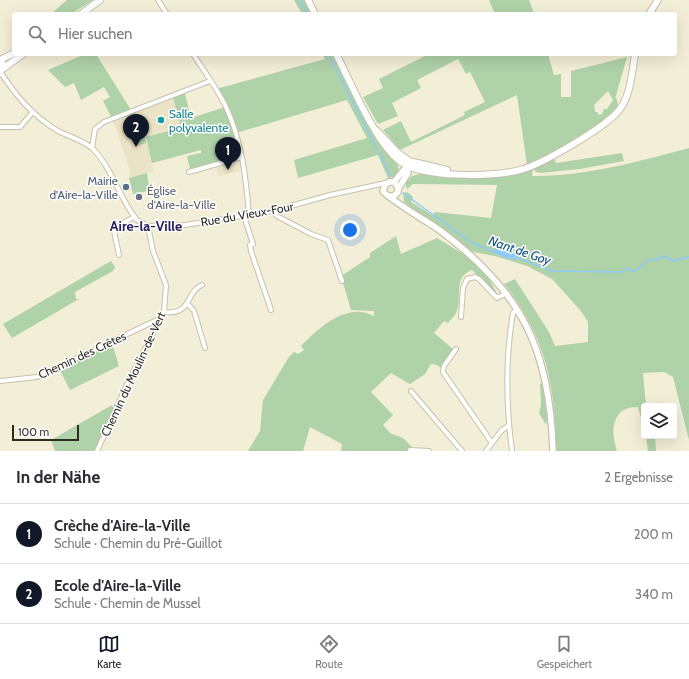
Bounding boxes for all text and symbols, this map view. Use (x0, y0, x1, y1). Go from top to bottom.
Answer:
search box (12, 12, 677, 56)
icon: search (26, 23, 48, 45)
text: Hier suchen (58, 25, 133, 43)
place label: Salle polyvalente (169, 106, 228, 135)
pin: 2 (123, 114, 149, 147)
marker: Salle polyvalente (156, 115, 166, 125)
pin: 1 (215, 137, 241, 170)
place label: Mairie d'Aire-la-Ville (49, 173, 118, 202)
marker: Mairie d'Aire-la-Ville (121, 182, 131, 192)
place label: Église d'Aire-la-Ville (147, 183, 216, 212)
marker: Église d'Aire-la-Ville (134, 192, 144, 202)
street label: Rue du Vieux-Four (200, 198, 295, 230)
district label: Aire-la-Ville (110, 217, 182, 235)
your location (340, 220, 360, 240)
water label: Nant de Goy (487, 232, 554, 268)
street label: Chemin du Moulin-de-Vert (97, 309, 169, 439)
street label: Chemin des Crêtes (36, 328, 128, 382)
map controls (641, 403, 677, 439)
button: layers (641, 403, 677, 439)
scale bar (12, 423, 79, 442)
text: 100 m (18, 425, 49, 439)
text: In der Nähe (16, 467, 100, 487)
text: 2 Ergebnisse (604, 469, 673, 485)
text: Crèche d'Aire-la-Ville (54, 517, 190, 535)
text: 1 (27, 526, 31, 542)
text: 200 m (634, 526, 673, 542)
text: Schule · Chemin du Pré-Guillot (54, 535, 222, 551)
text: Ecole d'Aire-la-Ville (54, 577, 181, 595)
text: 2 (26, 586, 32, 602)
text: 340 m (635, 586, 673, 602)
text: Schule · Chemin de Mussel (54, 595, 201, 611)
tab: Karte (97, 633, 121, 671)
tab: Route (315, 633, 343, 671)
tab: Gespeichert (537, 633, 592, 671)

